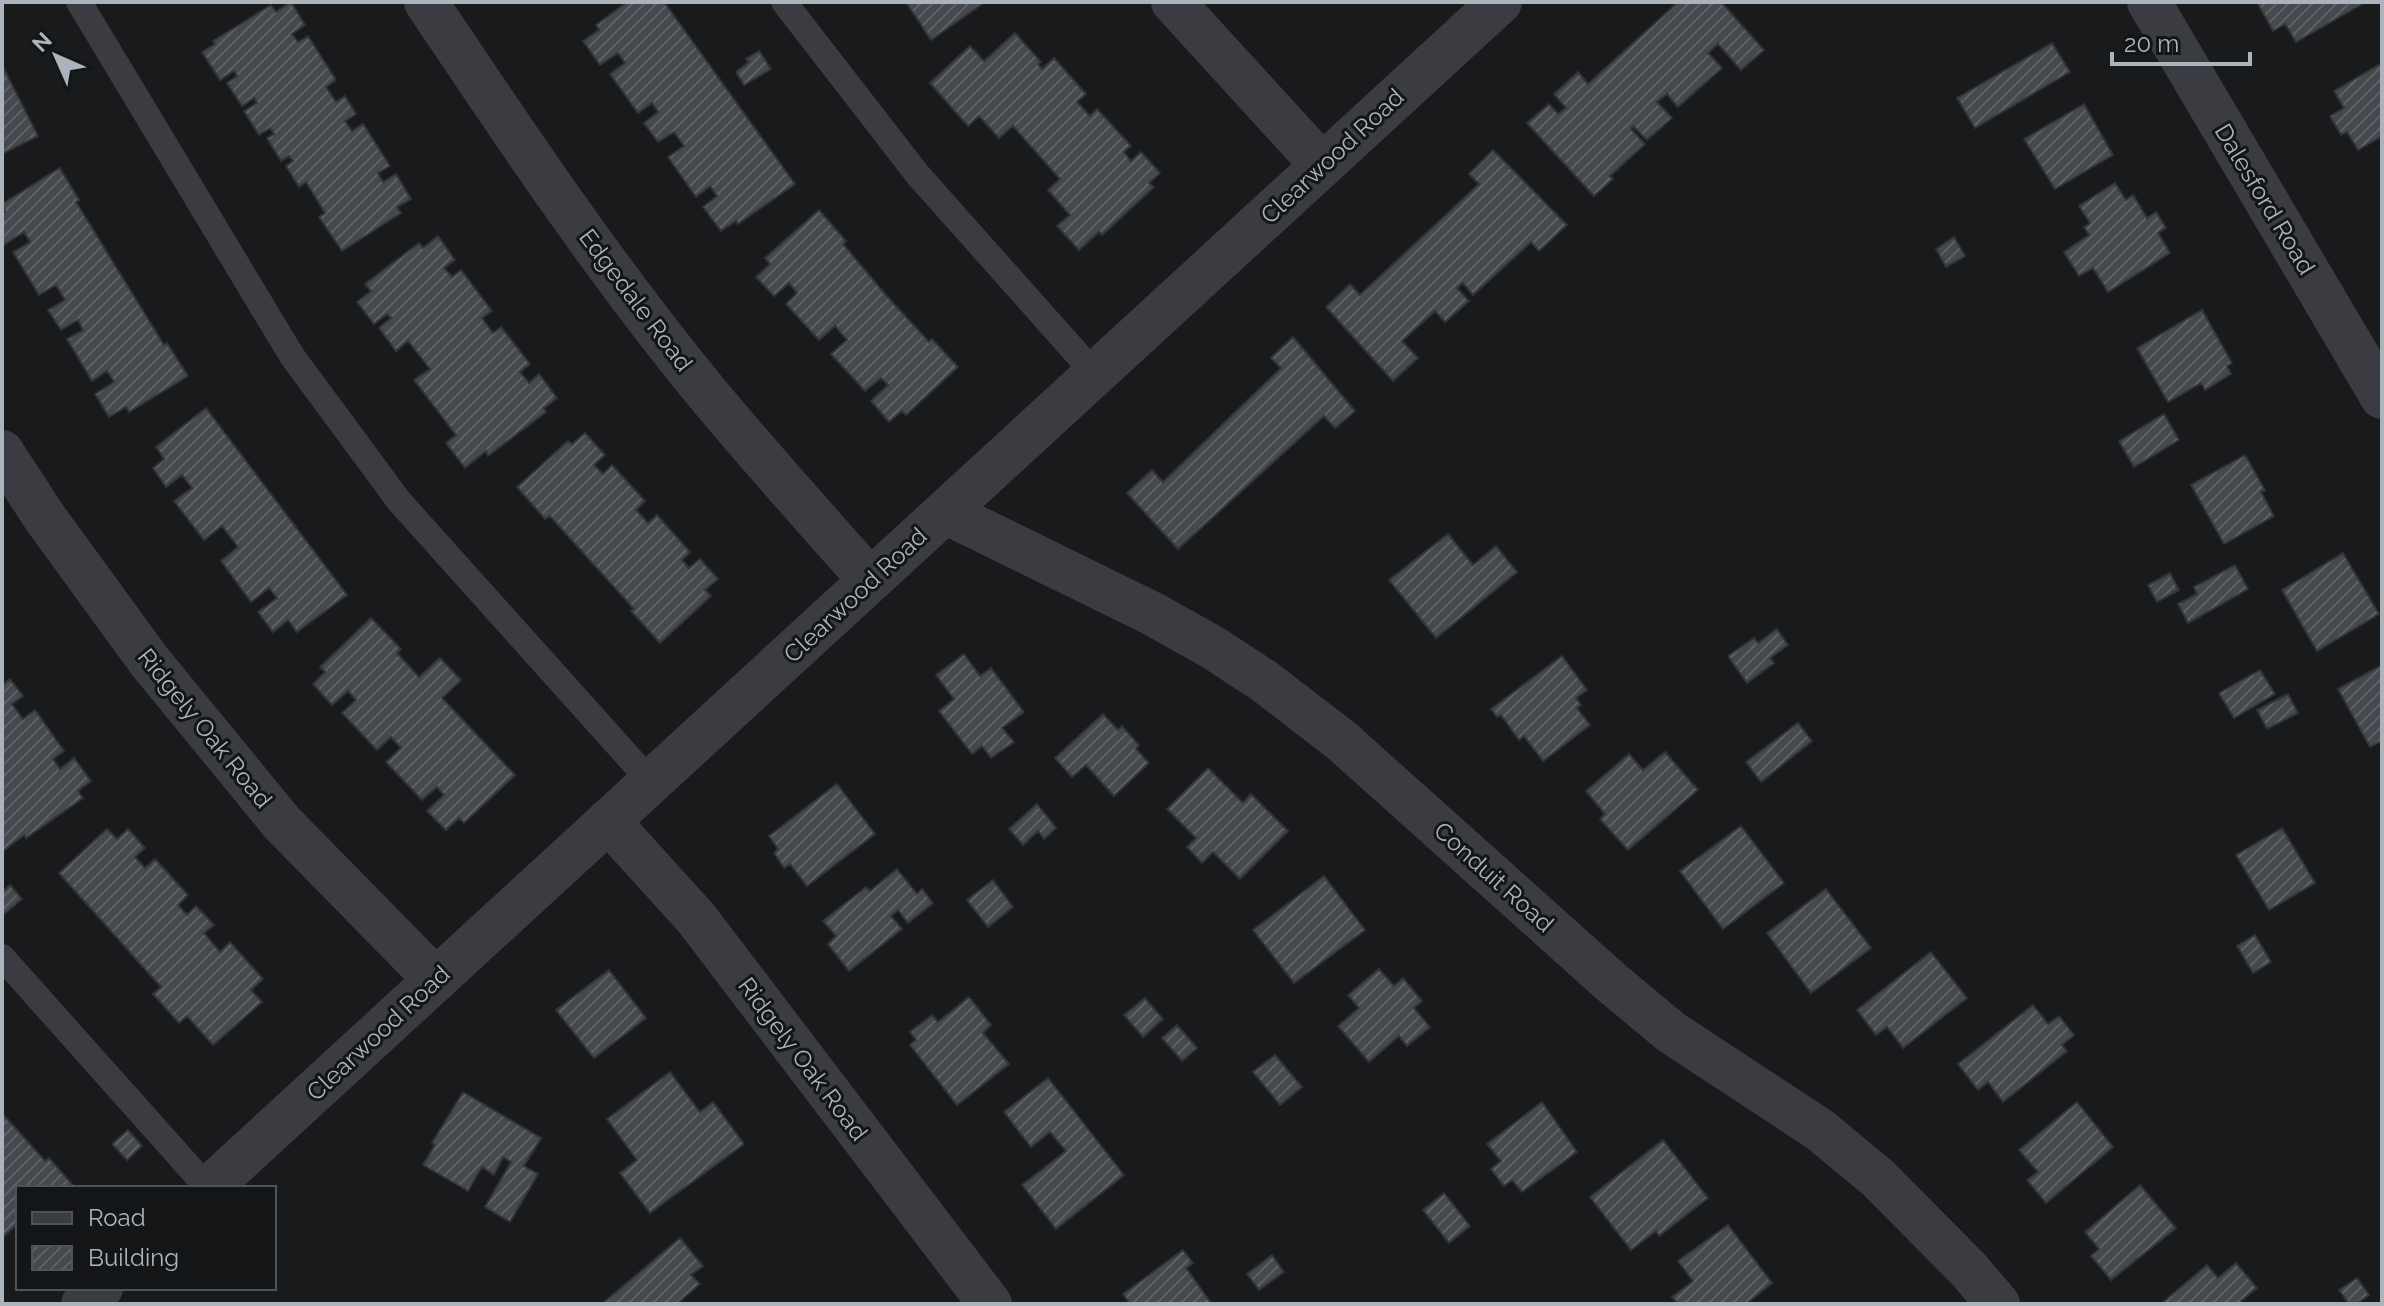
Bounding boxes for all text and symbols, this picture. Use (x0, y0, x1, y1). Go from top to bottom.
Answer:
north arrow (16, 16, 96, 96)
scale bar (2112, 16, 2250, 66)
text: N (27, 27, 57, 57)
text: 20 m (2124, 29, 2179, 58)
street label: Clearwood Road (1255, 82, 1409, 230)
street label: Dalesford Road (2209, 118, 2321, 280)
street label: Edgedale Road (573, 223, 699, 377)
street label: Clearwood Road (778, 521, 932, 669)
street label: Ridgely Oak Road (132, 642, 278, 814)
street label: Conduit Road (1428, 816, 1560, 938)
street label: Clearwood Road (301, 959, 455, 1107)
street label: Ridgely Oak Road (732, 972, 874, 1146)
legend (16, 1186, 276, 1290)
text: Road (88, 1203, 146, 1232)
text: Building (88, 1243, 179, 1272)

